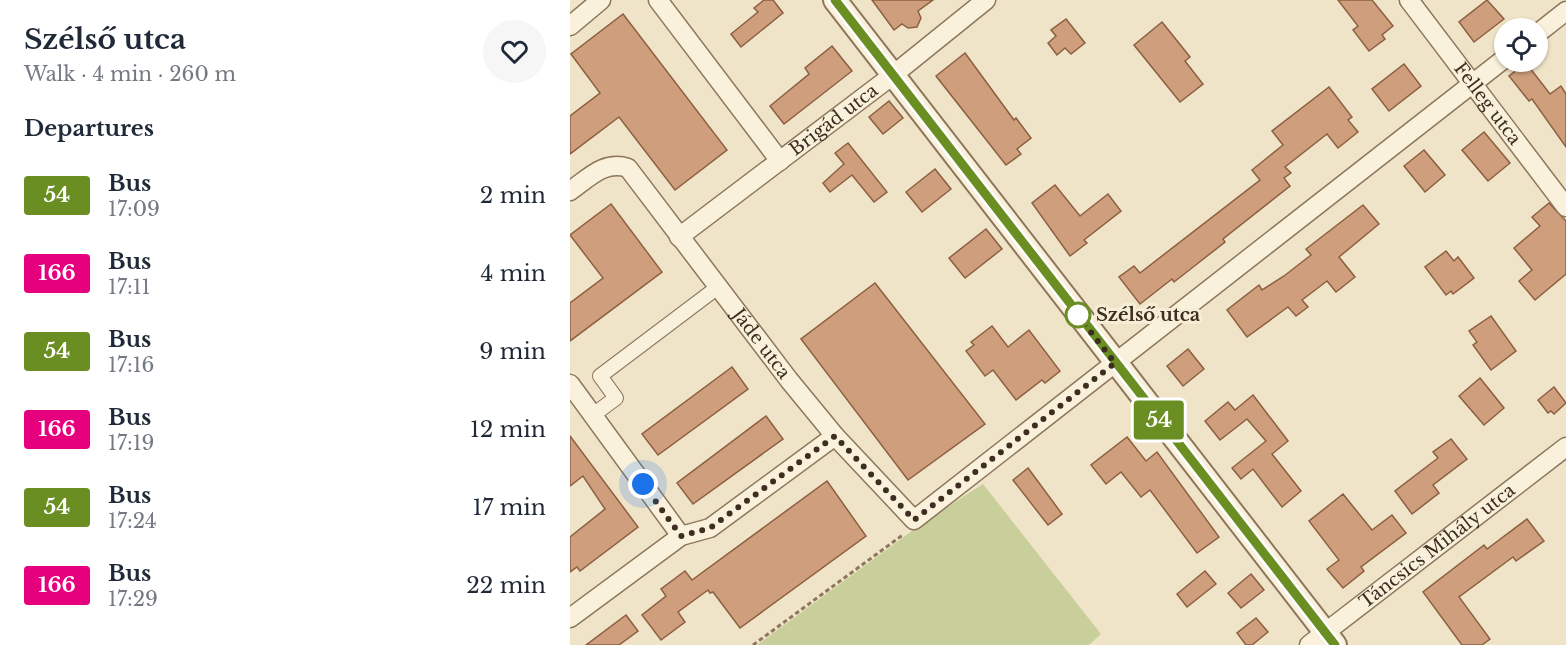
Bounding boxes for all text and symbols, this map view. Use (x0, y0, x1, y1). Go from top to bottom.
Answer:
map controls (1494, 18, 1548, 72)
button: locate (1494, 18, 1548, 72)
button: heart (483, 20, 546, 83)
text: Szélső utca (24, 22, 186, 57)
street label: Felleg utca (1449, 58, 1526, 149)
text: Walk · 4 min · 260 m (24, 62, 236, 86)
street label: Brigád utca (785, 79, 882, 160)
text: Departures (24, 115, 154, 142)
text: Bus (108, 170, 151, 197)
text: 54 (44, 182, 70, 208)
text: 2 min (480, 182, 546, 209)
text: 17:09 (108, 197, 160, 221)
text: Bus (108, 248, 151, 275)
text: 166 (38, 260, 76, 286)
text: 4 min (481, 260, 546, 287)
text: 17:11 (108, 275, 151, 299)
marker: Szélső utca (1065, 302, 1091, 328)
street label: Jáde utca (726, 303, 795, 383)
place label: Szélső utca (1096, 304, 1201, 326)
text: Bus (108, 326, 151, 353)
text: 54 (44, 338, 70, 364)
text: 9 min (479, 338, 546, 365)
text: 17:16 (108, 353, 154, 377)
line badge: 54 (1132, 400, 1186, 440)
text: Bus (108, 404, 151, 431)
text: 54 (1146, 407, 1172, 433)
text: 166 (38, 416, 76, 442)
text: 12 min (470, 416, 546, 443)
text: 17:19 (108, 431, 154, 455)
your location (628, 469, 658, 499)
street label: Táncsics Mihály utca (1355, 479, 1520, 613)
text: Bus (108, 482, 151, 509)
text: 54 (44, 494, 70, 520)
text: 17 min (473, 494, 546, 521)
text: 17:24 (108, 509, 157, 533)
text: Bus (108, 560, 151, 587)
text: 166 (38, 572, 76, 598)
text: 22 min (466, 572, 546, 599)
text: 17:29 (108, 587, 158, 611)

